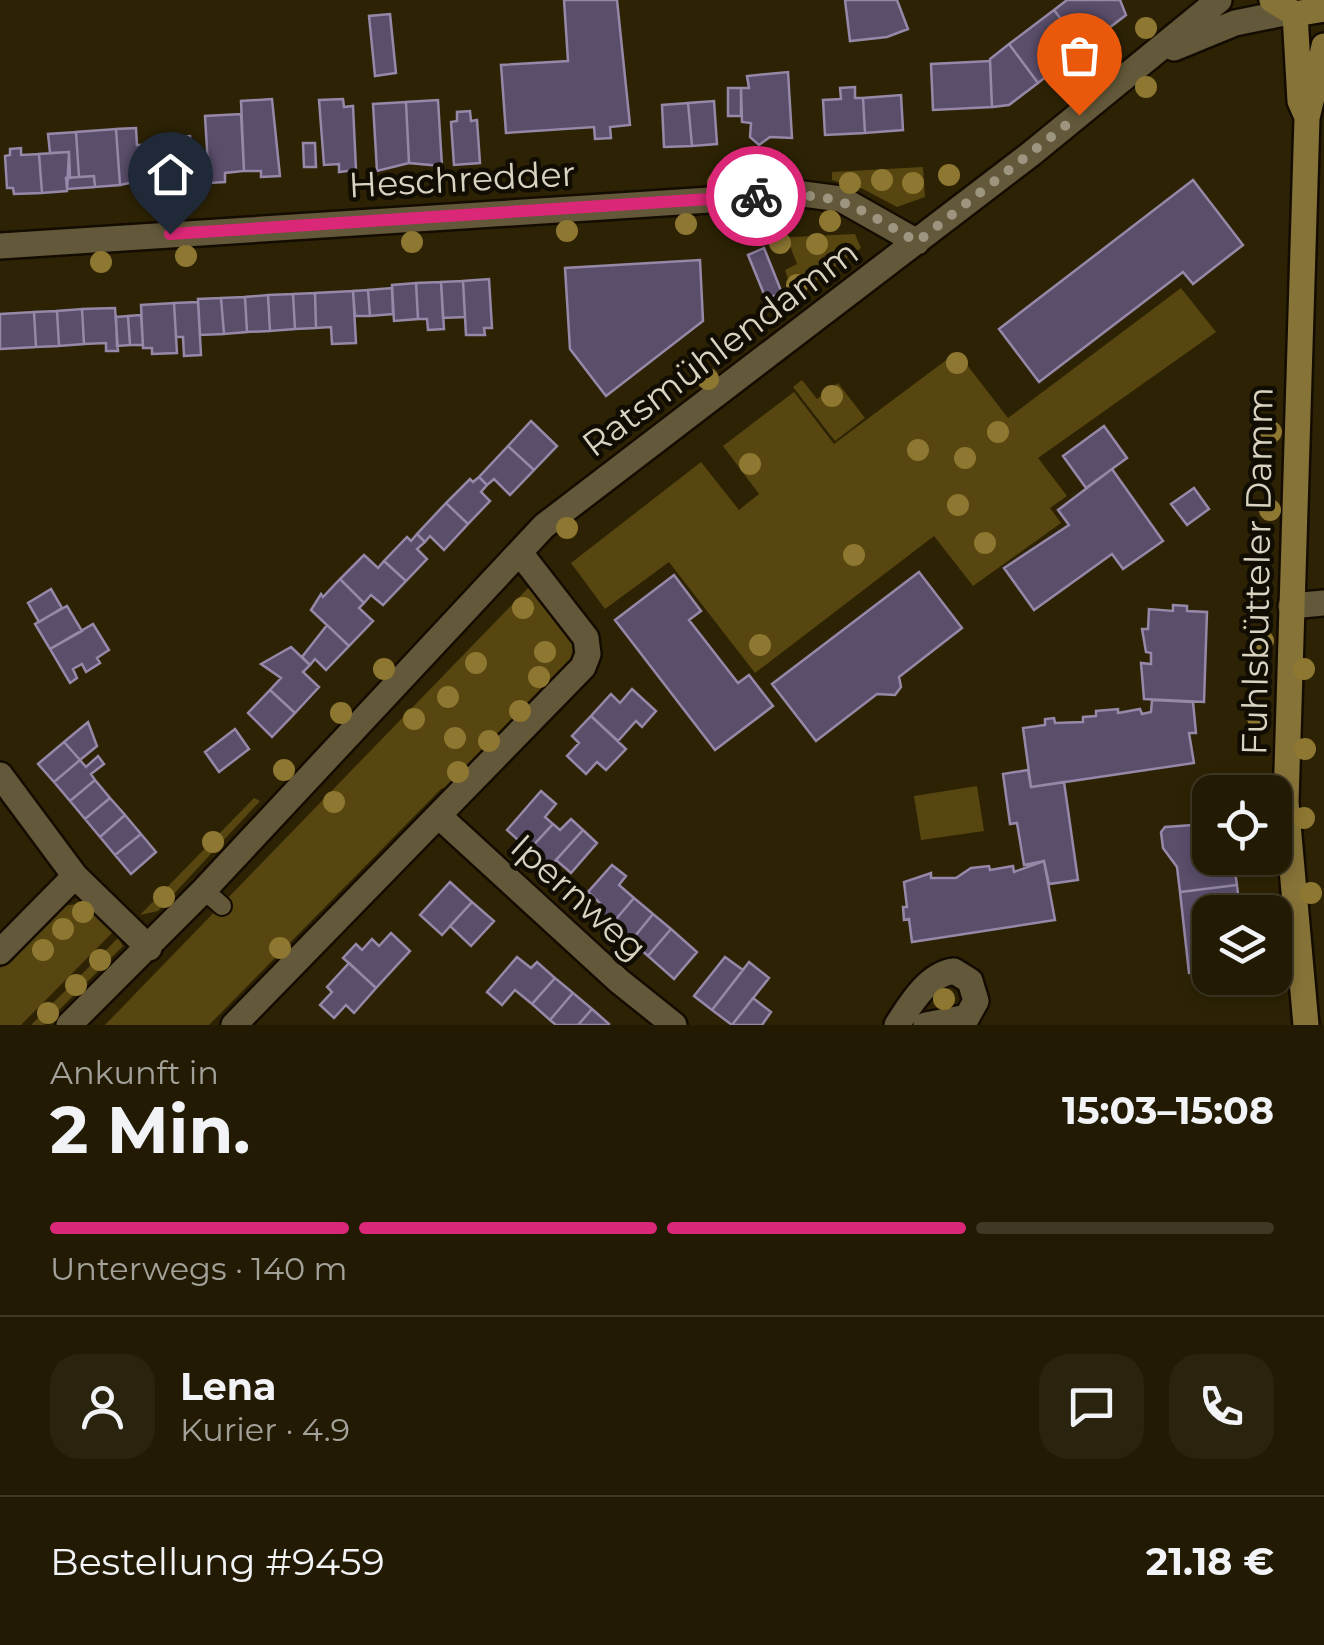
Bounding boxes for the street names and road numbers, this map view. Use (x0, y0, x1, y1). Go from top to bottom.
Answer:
street label: Heschredder (347, 152, 577, 206)
street label: Ratsmühlendamm (574, 230, 866, 466)
street label: Fuhlsbütteler Damm (1232, 386, 1282, 756)
street label: Ipernweg (502, 825, 656, 969)

